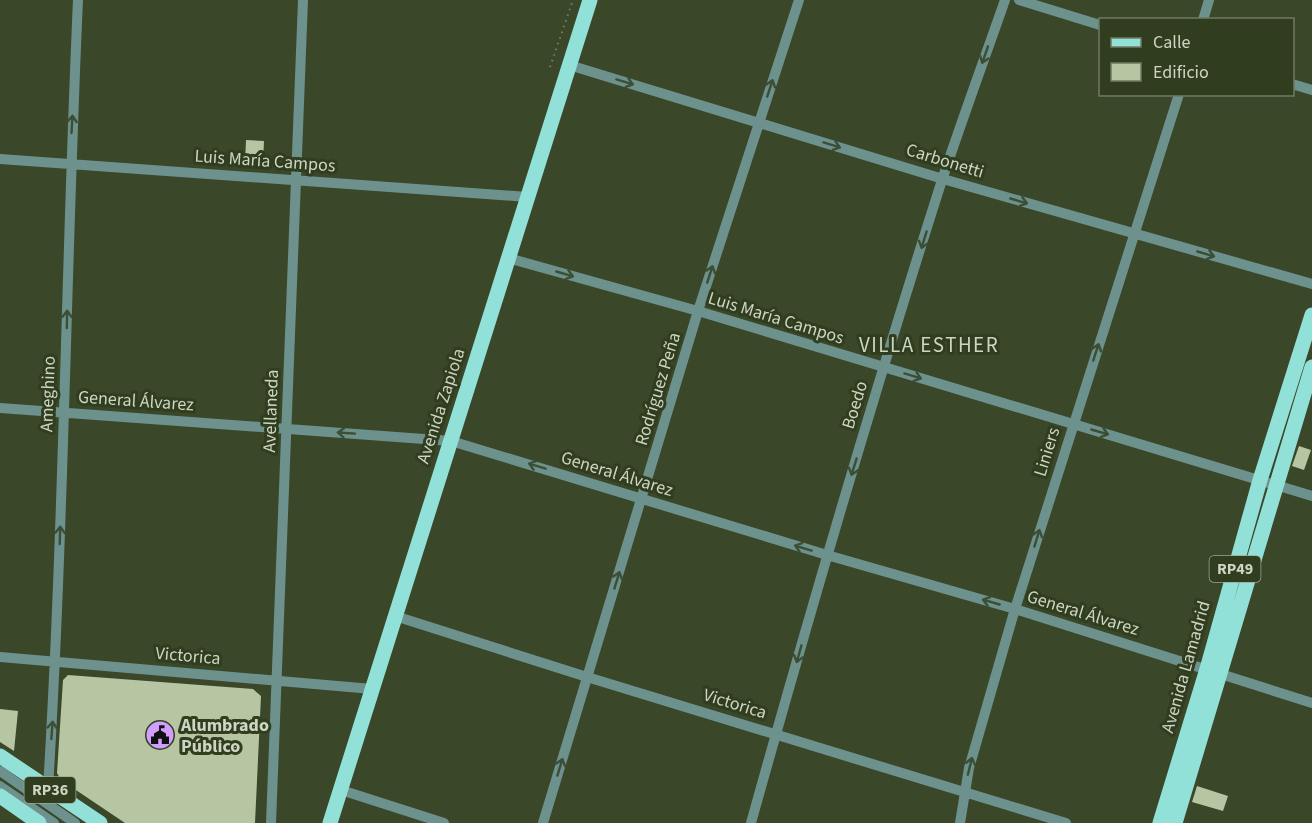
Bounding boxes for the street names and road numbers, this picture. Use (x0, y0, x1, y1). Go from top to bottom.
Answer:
street label: Carbonetti (903, 137, 987, 185)
street label: Luis María Campos (194, 144, 336, 178)
street label: Luis María Campos (705, 285, 847, 351)
street label: Rodríguez Peña (629, 329, 687, 449)
street label: Avenida Zapiola (411, 345, 471, 467)
street label: Ameghino (34, 355, 62, 433)
street label: Avellaneda (257, 369, 285, 453)
street label: Boedo (836, 378, 874, 432)
street label: General Álvarez (77, 384, 195, 418)
street label: Liniers (1028, 424, 1066, 480)
street label: General Álvarez (558, 445, 676, 503)
road number: RP49 (1210, 556, 1260, 582)
street label: General Álvarez (1024, 584, 1142, 642)
street label: Avenida Lamadrid (1155, 598, 1217, 736)
street label: Victorica (154, 641, 222, 671)
street label: Victorica (700, 683, 770, 725)
road number: RP36 (25, 777, 76, 803)

